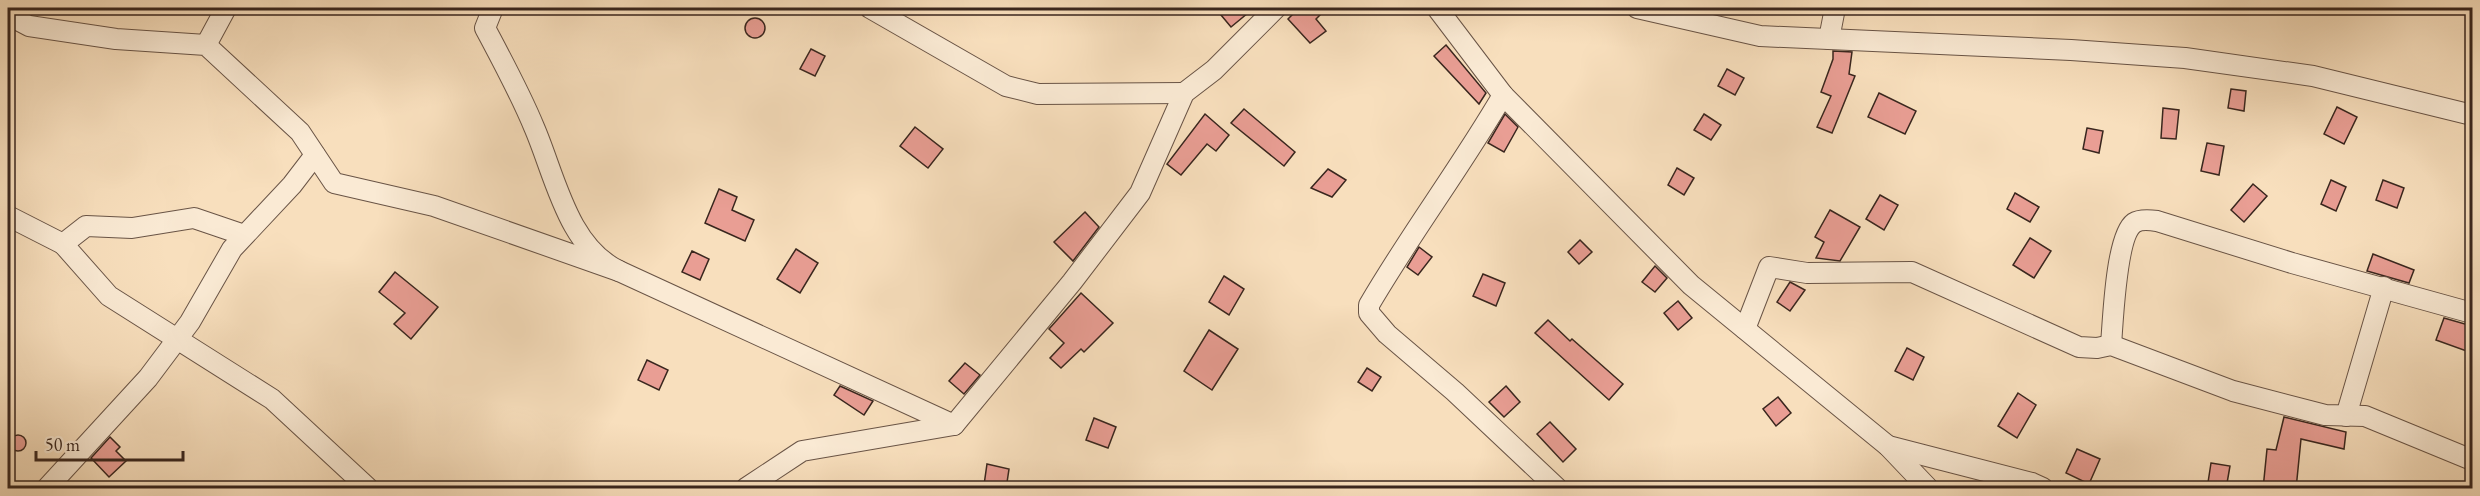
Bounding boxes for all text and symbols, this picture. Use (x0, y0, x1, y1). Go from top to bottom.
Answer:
scale bar (36, 424, 183, 462)
text: 50 m (45, 433, 80, 456)

